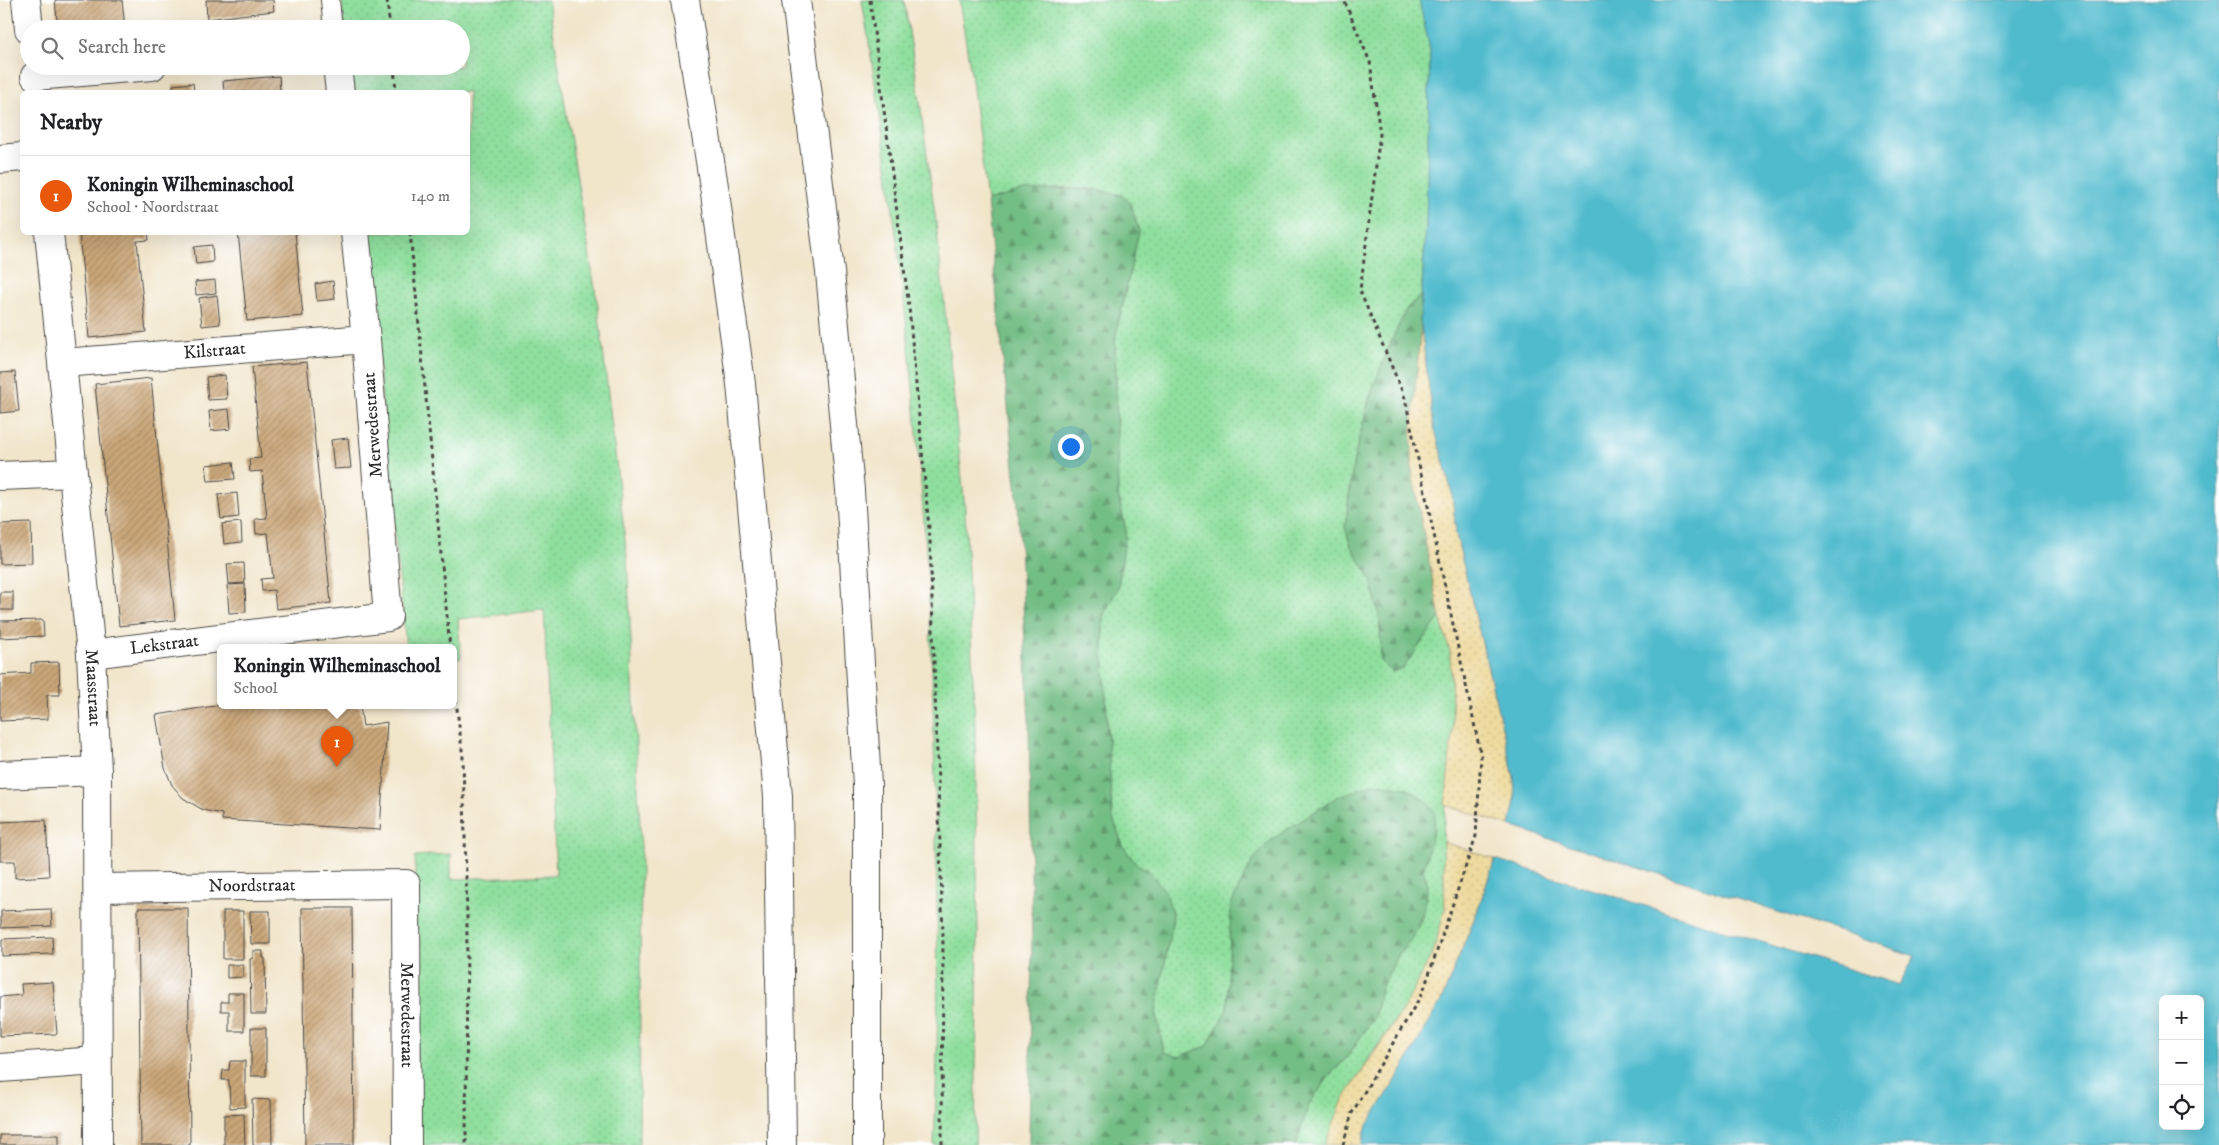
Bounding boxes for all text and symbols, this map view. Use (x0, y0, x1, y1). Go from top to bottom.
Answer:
search box (20, 20, 470, 75)
icon: search (38, 34, 66, 62)
text: Search here (78, 36, 166, 59)
text: Nearby (40, 110, 102, 136)
text: Koningin Wilheminaschool (87, 174, 294, 197)
text: 1 (53, 186, 59, 206)
text: 140 m (411, 186, 450, 206)
text: School · Noordstraat (87, 197, 219, 217)
street label: Kilstraat (183, 338, 247, 364)
street label: Merwedestraat (358, 371, 388, 478)
your location (1058, 434, 1084, 460)
street label: Lekstraat (129, 630, 200, 660)
popup (217, 644, 457, 709)
street label: Maasstraat (80, 649, 106, 727)
text: Koningin Wilheminaschool (234, 655, 440, 678)
text: School (234, 678, 278, 698)
pin: 1 (321, 726, 353, 767)
street label: Noordstraat (208, 874, 296, 898)
street label: Merwedestraat (395, 962, 418, 1068)
map controls (2159, 995, 2204, 1130)
button: + (2159, 995, 2204, 1040)
button: − (2159, 1040, 2204, 1085)
button: locate (2159, 1085, 2204, 1130)

